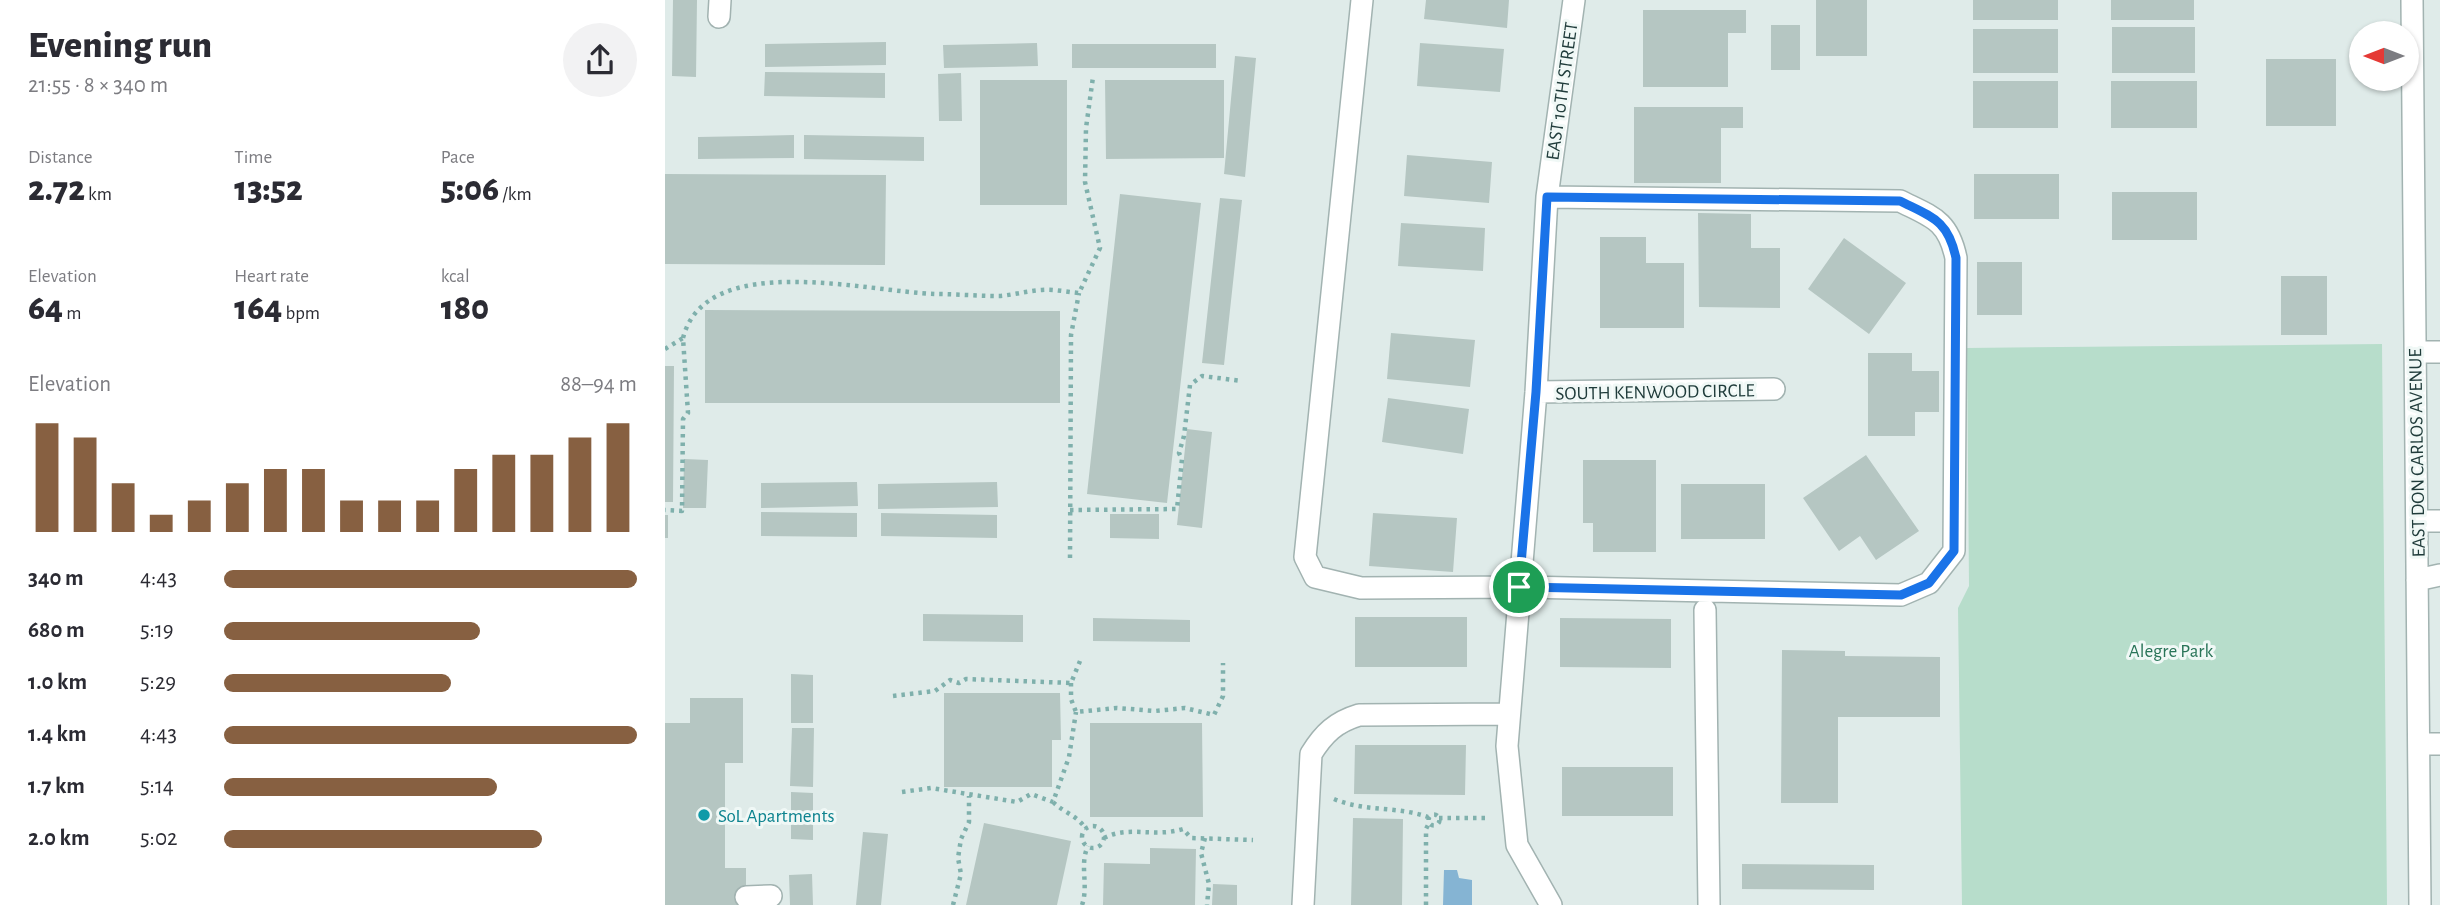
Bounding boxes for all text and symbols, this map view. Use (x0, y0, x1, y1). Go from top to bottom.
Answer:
street label: EAST 10TH STREET (1543, 21, 1582, 162)
north arrow (2349, 21, 2419, 91)
map controls (2349, 21, 2419, 91)
button: share (563, 23, 637, 97)
text: Evening run (28, 27, 212, 65)
text: 21:55 · 8 × 340 m (28, 74, 168, 97)
text: Distance (28, 148, 92, 167)
text: Time (234, 148, 272, 167)
text: Pace (441, 148, 475, 167)
text: 2.72 (28, 172, 85, 207)
text: 13:52 (234, 172, 303, 207)
text: 5:06 (441, 172, 499, 207)
text: km (85, 185, 112, 204)
text: /km (499, 185, 532, 204)
text: Elevation (28, 267, 97, 286)
text: Heart rate (234, 267, 309, 286)
text: kcal (441, 267, 470, 286)
text: 64 (28, 291, 63, 326)
text: 164 (234, 291, 282, 326)
text: 180 (441, 291, 489, 326)
text: m (63, 304, 81, 323)
text: bpm (282, 304, 320, 323)
street label: EAST DON CARLOS AVENUE (2406, 348, 2429, 558)
text: Elevation (28, 373, 111, 396)
text: 88–94 m (560, 373, 637, 396)
street label: SOUTH KENWOOD CIRCLE (1555, 381, 1755, 404)
pin (1489, 557, 1549, 617)
text: 340 m (28, 567, 84, 590)
text: 4:43 (140, 567, 177, 590)
icon: arrive (1500, 568, 1538, 606)
text: 680 m (28, 619, 84, 642)
text: 5:19 (140, 619, 174, 642)
park label: Alegre Park (2129, 642, 2213, 661)
text: 1.0 km (28, 671, 87, 694)
text: 5:29 (140, 671, 176, 694)
text: 1.4 km (28, 723, 87, 746)
text: 4:43 (140, 723, 177, 746)
text: 1.7 km (28, 775, 85, 798)
text: 5:14 (140, 775, 174, 798)
marker: SoL Apartments (696, 807, 712, 823)
place label: SoL Apartments (718, 807, 835, 826)
text: 2.0 km (28, 827, 90, 850)
text: 5:02 (140, 827, 178, 850)

